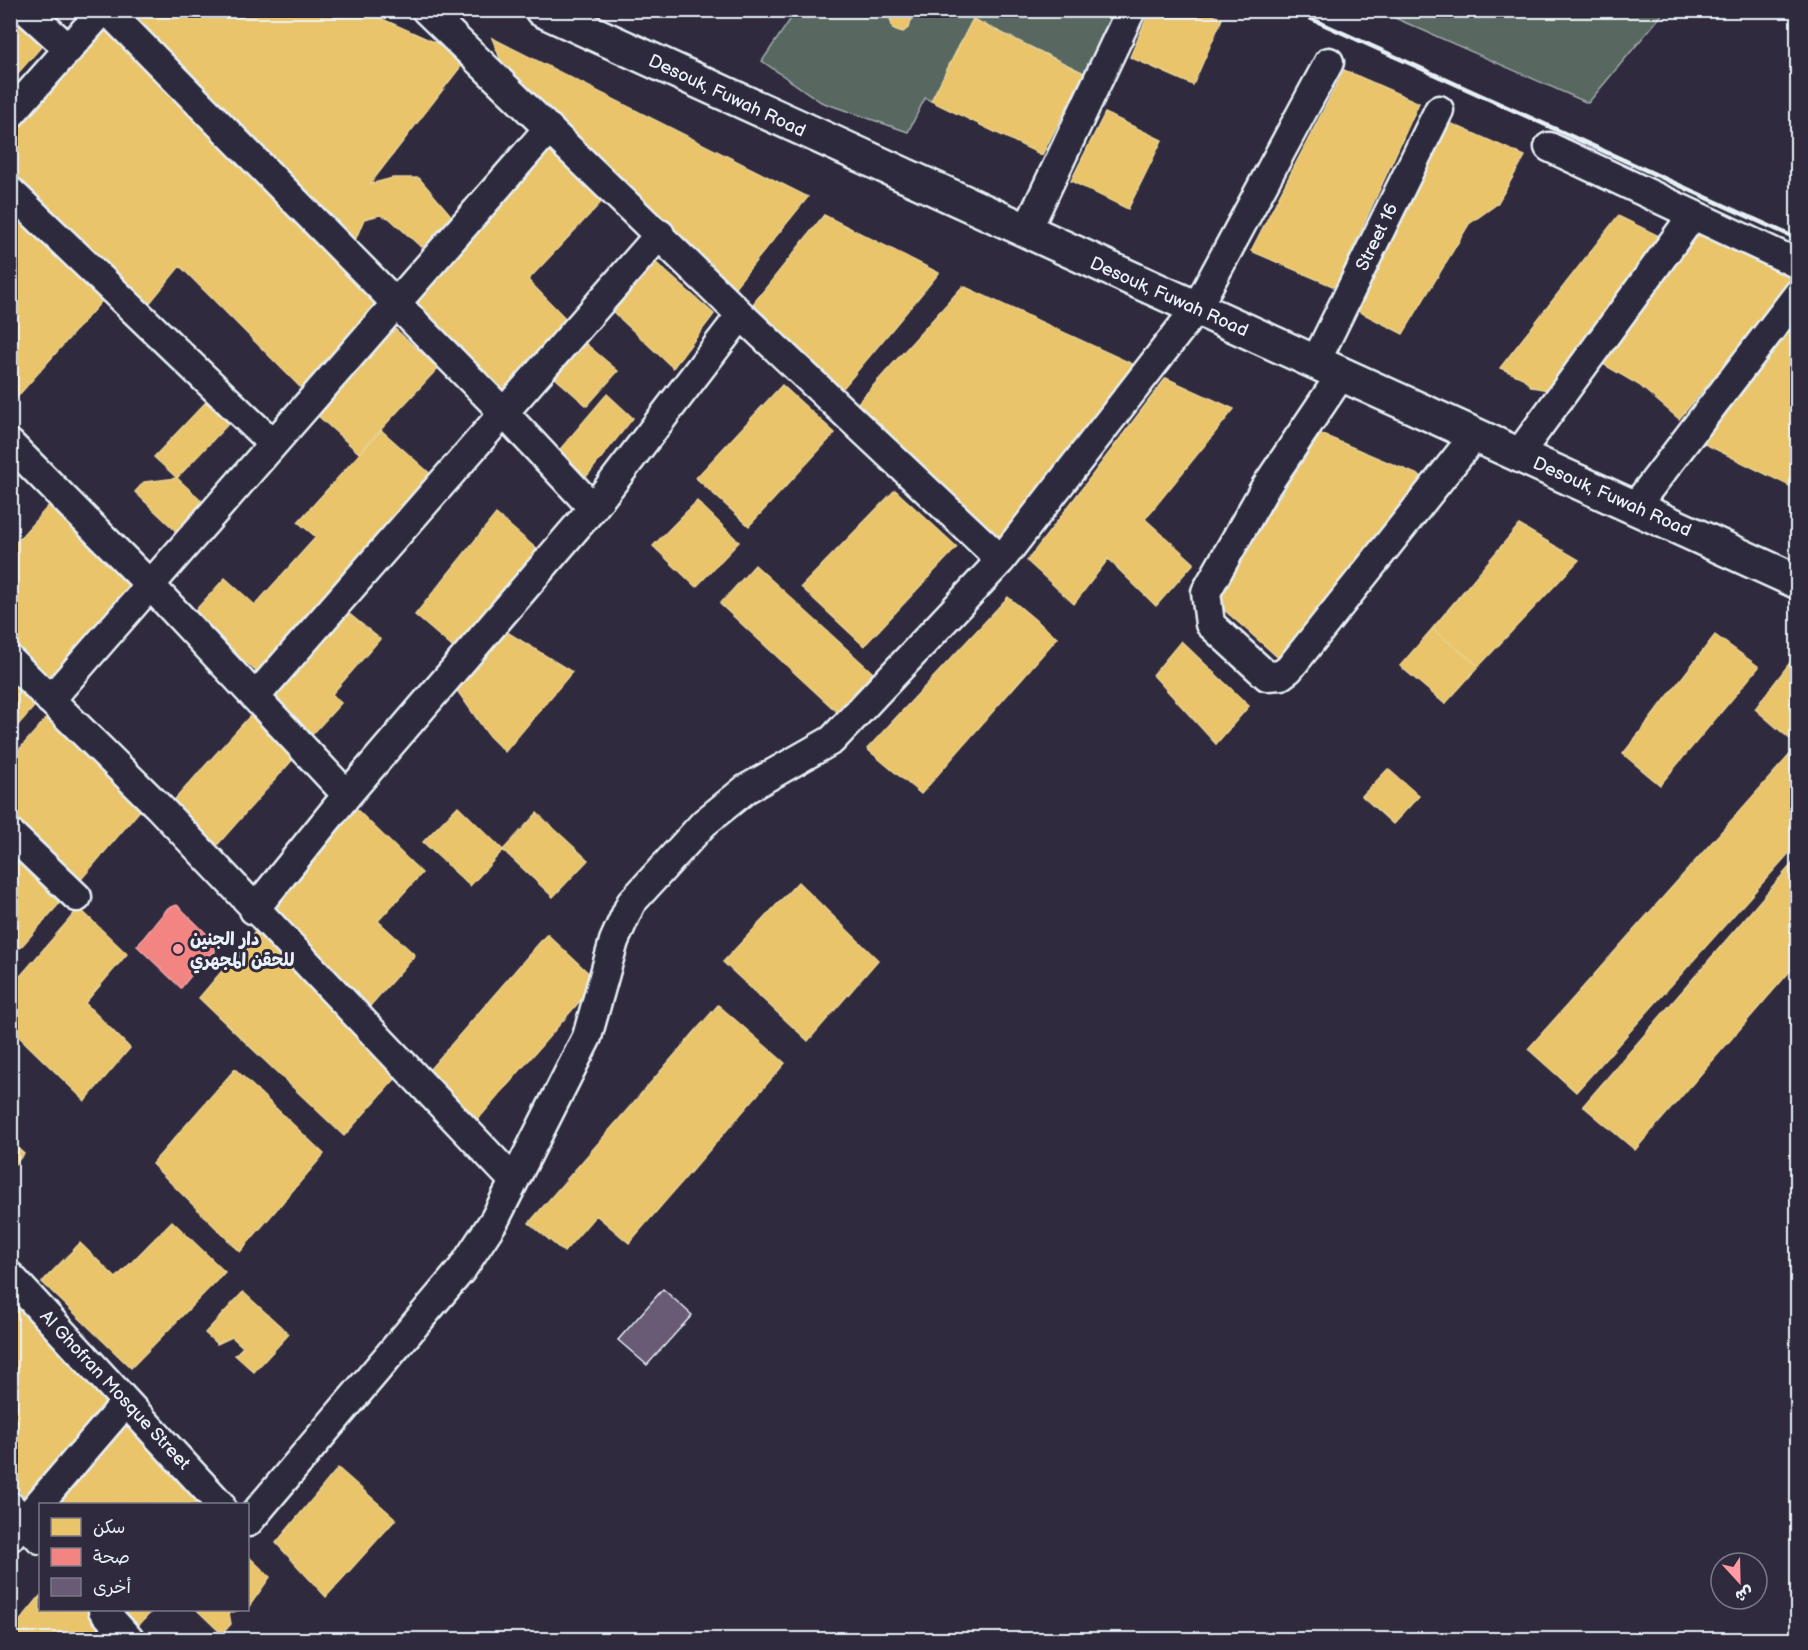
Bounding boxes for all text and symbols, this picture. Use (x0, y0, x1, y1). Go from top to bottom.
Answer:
street label: Desouk, Fuwah Road (645, 50, 809, 142)
street label: Street 16 (1352, 200, 1402, 274)
street label: Desouk, Fuwah Road (1087, 253, 1251, 341)
street label: Desouk, Fuwah Road (1530, 453, 1694, 541)
place label: دار الجنين للحقن المجهري (190, 929, 294, 974)
marker: دار الجنين للحقن المجهري (171, 942, 185, 956)
street label: Al Ghofran Mosque Street (36, 1306, 195, 1474)
legend (39, 1503, 249, 1611)
text: سكن (93, 1517, 125, 1538)
text: صحة (93, 1547, 130, 1568)
north arrow (1709, 1551, 1769, 1611)
text: أخرى (93, 1577, 131, 1598)
text: ش (1732, 1581, 1756, 1606)

